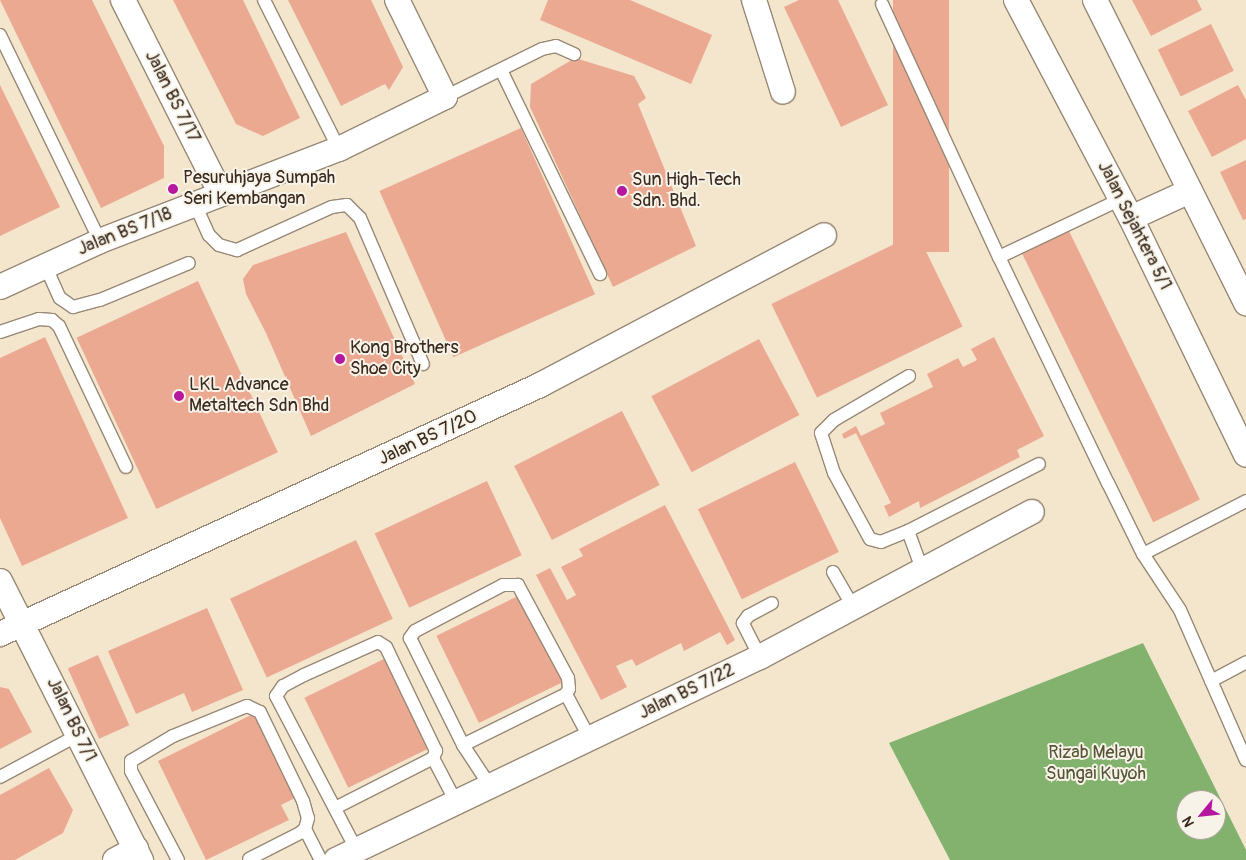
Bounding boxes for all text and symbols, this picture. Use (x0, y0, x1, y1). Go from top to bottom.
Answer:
street label: Jalan BS 7/17 (140, 47, 204, 147)
street label: Jalan Sejahtera 5/1 (1092, 158, 1176, 294)
place label: Pesuruhjaya Sumpah Seri Kembangan (183, 168, 335, 210)
place label: Sun High-Tech Sdn. Bhd. (632, 170, 741, 212)
marker: Pesuruhjaya Sumpah Seri Kembangan (167, 183, 179, 195)
marker: Sun High-Tech Sdn. Bhd. (616, 185, 628, 197)
street label: Jalan BS 7/18 (75, 203, 175, 261)
place label: Kong Brothers Shoe City (350, 338, 458, 380)
marker: Kong Brothers Shoe City (334, 353, 346, 365)
place label: LKL Advance Metaltech Sdn Bhd (189, 375, 329, 418)
marker: LKL Advance Metaltech Sdn Bhd (173, 390, 185, 402)
street label: Jalan BS 7/20 (375, 406, 481, 470)
street label: Jalan BS 7/22 (636, 660, 738, 724)
street label: Jalan BS 7/1 (41, 674, 101, 766)
park label: Rizab Melayu Sungai Kuyoh (1046, 743, 1146, 786)
north arrow (1176, 790, 1226, 840)
text: N (1178, 814, 1198, 830)

